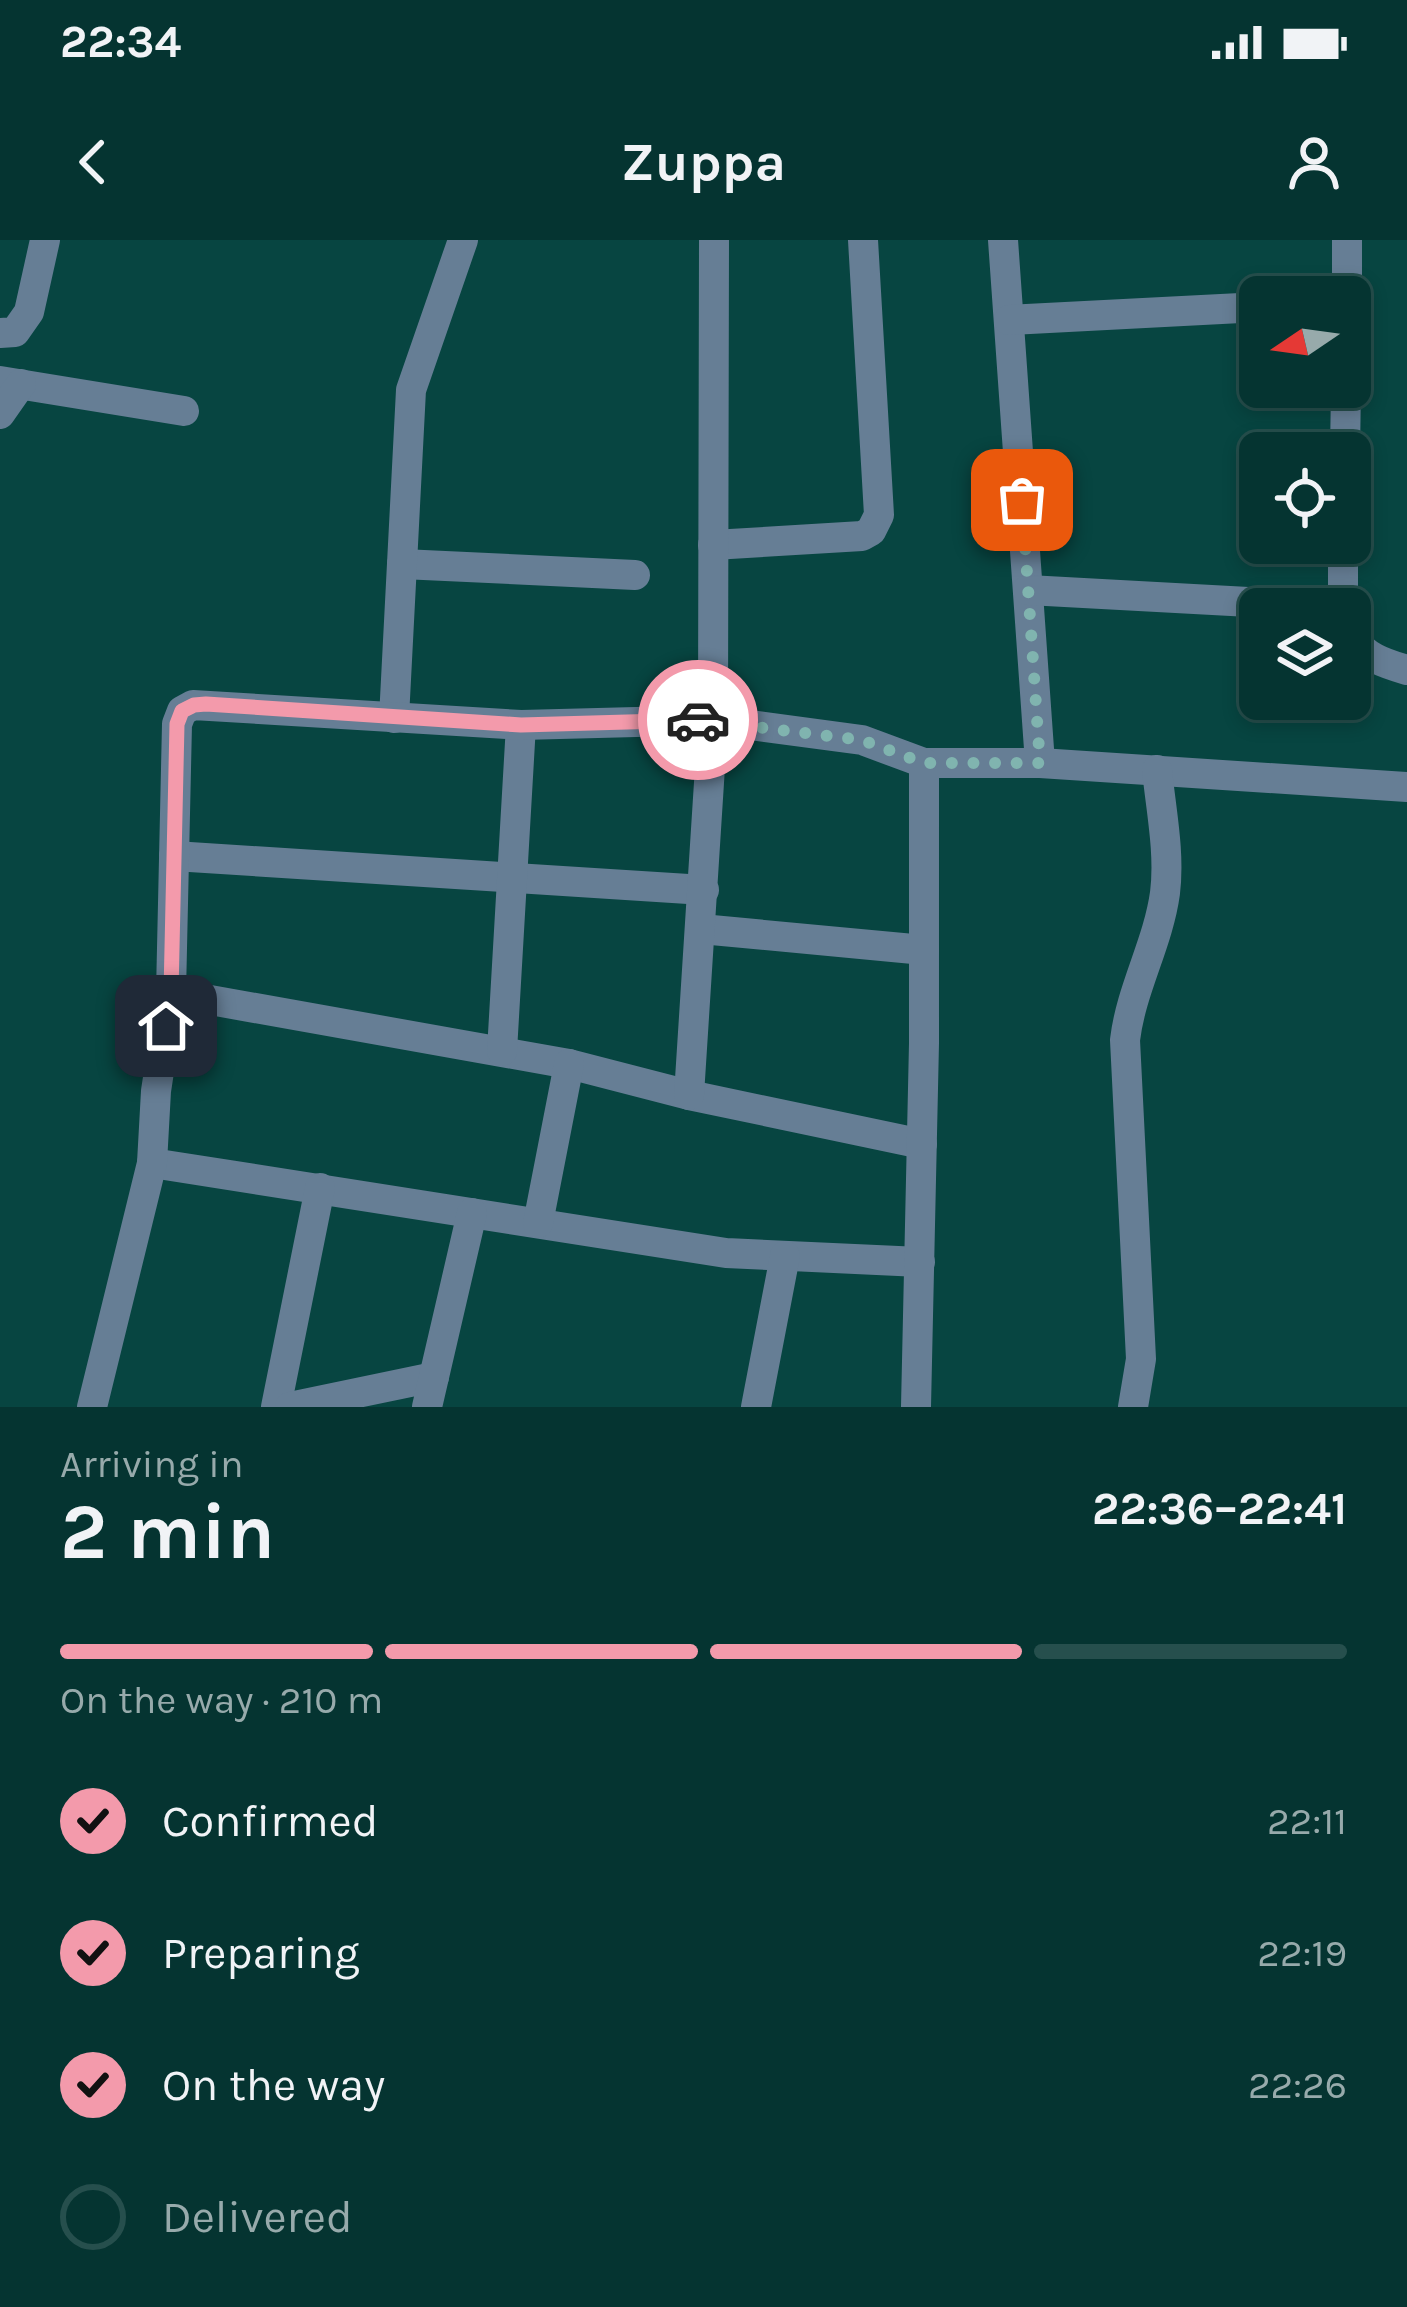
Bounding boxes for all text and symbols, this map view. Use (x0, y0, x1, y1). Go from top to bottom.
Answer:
text: 22:34 (60, 16, 181, 68)
icon: back (60, 129, 126, 195)
icon: person (1281, 129, 1347, 195)
text: Zuppa (621, 130, 786, 194)
north arrow (1239, 276, 1371, 408)
map controls (1239, 276, 1371, 720)
button: locate (1239, 432, 1371, 564)
pin (971, 449, 1073, 551)
icon: bag (989, 467, 1055, 533)
button: layers (1239, 588, 1371, 720)
courier (638, 660, 758, 780)
icon: car (665, 687, 731, 753)
pin (115, 975, 217, 1077)
icon: home (133, 993, 199, 1059)
text: Arriving in (60, 1441, 243, 1487)
text: 22:36–22:41 (1092, 1483, 1347, 1535)
text: 2 min (60, 1486, 275, 1578)
text: On the way · 210 m (60, 1677, 383, 1723)
icon: check (60, 1788, 126, 1854)
text: Confirmed (162, 1795, 378, 1847)
text: 22:11 (1267, 1798, 1347, 1844)
icon: check (60, 1920, 126, 1986)
text: Preparing (162, 1927, 360, 1979)
text: 22:19 (1257, 1930, 1347, 1976)
icon: check (60, 2052, 126, 2118)
text: On the way (162, 2059, 385, 2111)
text: 22:26 (1248, 2062, 1347, 2108)
text: Delivered (162, 2191, 353, 2243)

